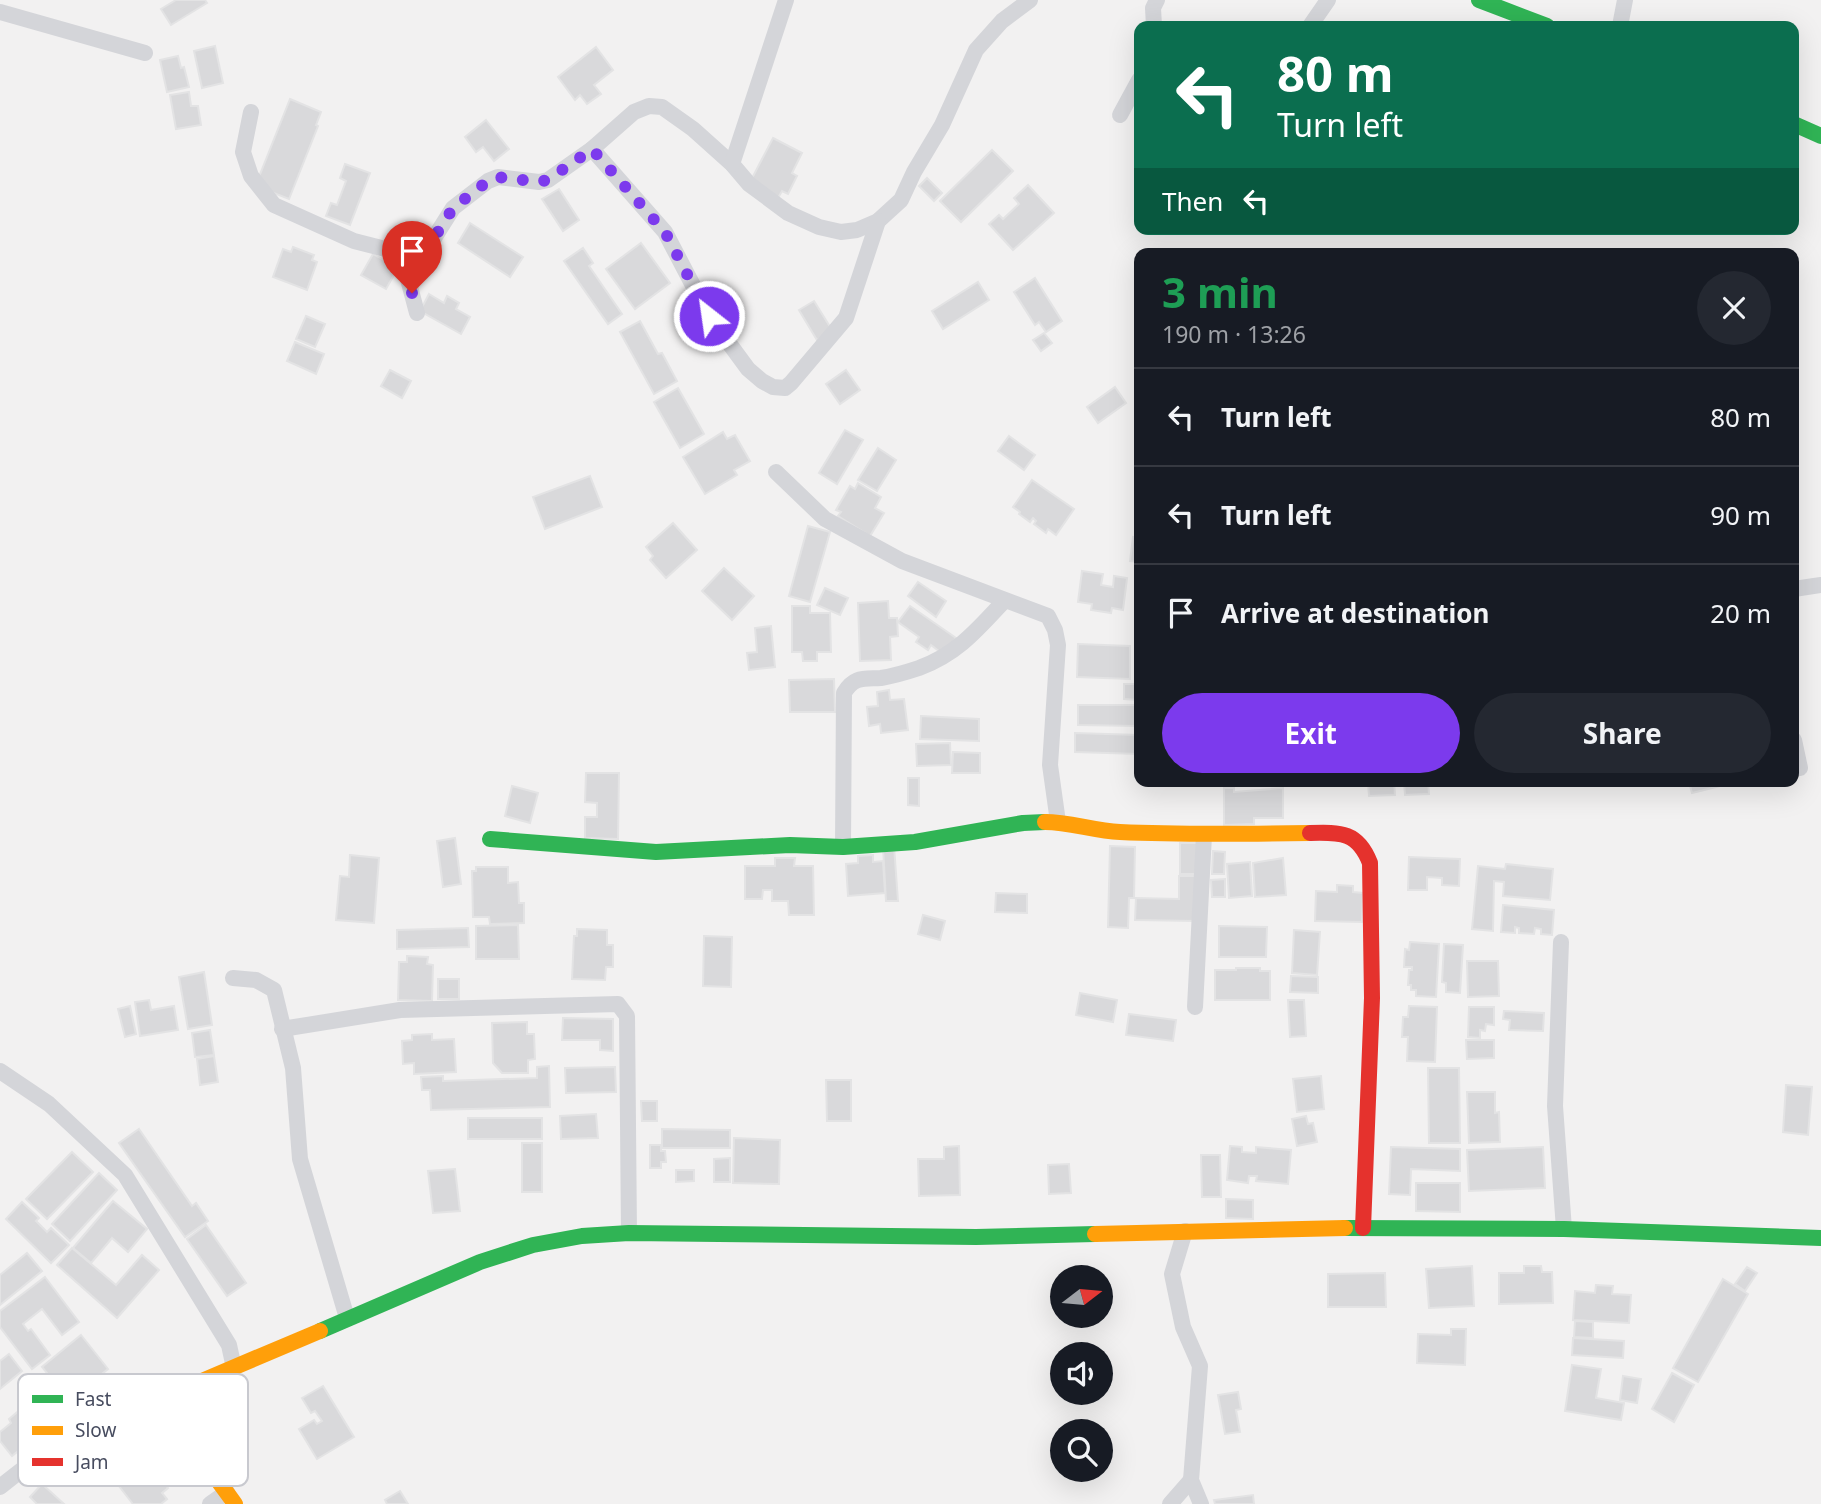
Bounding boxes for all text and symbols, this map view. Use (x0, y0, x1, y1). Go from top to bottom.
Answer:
text: 80 m (1277, 40, 1394, 106)
icon: left (1162, 49, 1253, 140)
text: Turn left (1277, 103, 1403, 146)
icon: left (1237, 182, 1275, 220)
text: Then (1162, 183, 1223, 219)
pin (382, 221, 442, 293)
icon: arrive (393, 232, 431, 270)
text: 3 min (1162, 263, 1278, 320)
button: close (1697, 271, 1771, 345)
position arrow (672, 279, 746, 353)
text: 190 m · 13:26 (1162, 318, 1306, 350)
icon: left (1162, 398, 1200, 436)
text: Turn left (1221, 399, 1332, 435)
text: 80 m (1710, 399, 1771, 435)
icon: left (1162, 496, 1200, 534)
text: Turn left (1221, 497, 1332, 533)
text: 90 m (1710, 497, 1771, 533)
icon: arrive (1162, 594, 1200, 632)
text: Arrive at destination (1221, 595, 1490, 631)
text: 20 m (1710, 595, 1771, 631)
button: Exit (1162, 693, 1460, 773)
button: Share (1474, 693, 1771, 773)
north arrow (1050, 1265, 1113, 1328)
map controls (1050, 1265, 1113, 1482)
button: sound (1050, 1342, 1113, 1405)
legend (18, 1374, 248, 1486)
text: Fast (75, 1386, 112, 1412)
text: Slow (75, 1417, 116, 1443)
button: search (1050, 1419, 1113, 1482)
text: Jam (73, 1449, 109, 1475)

